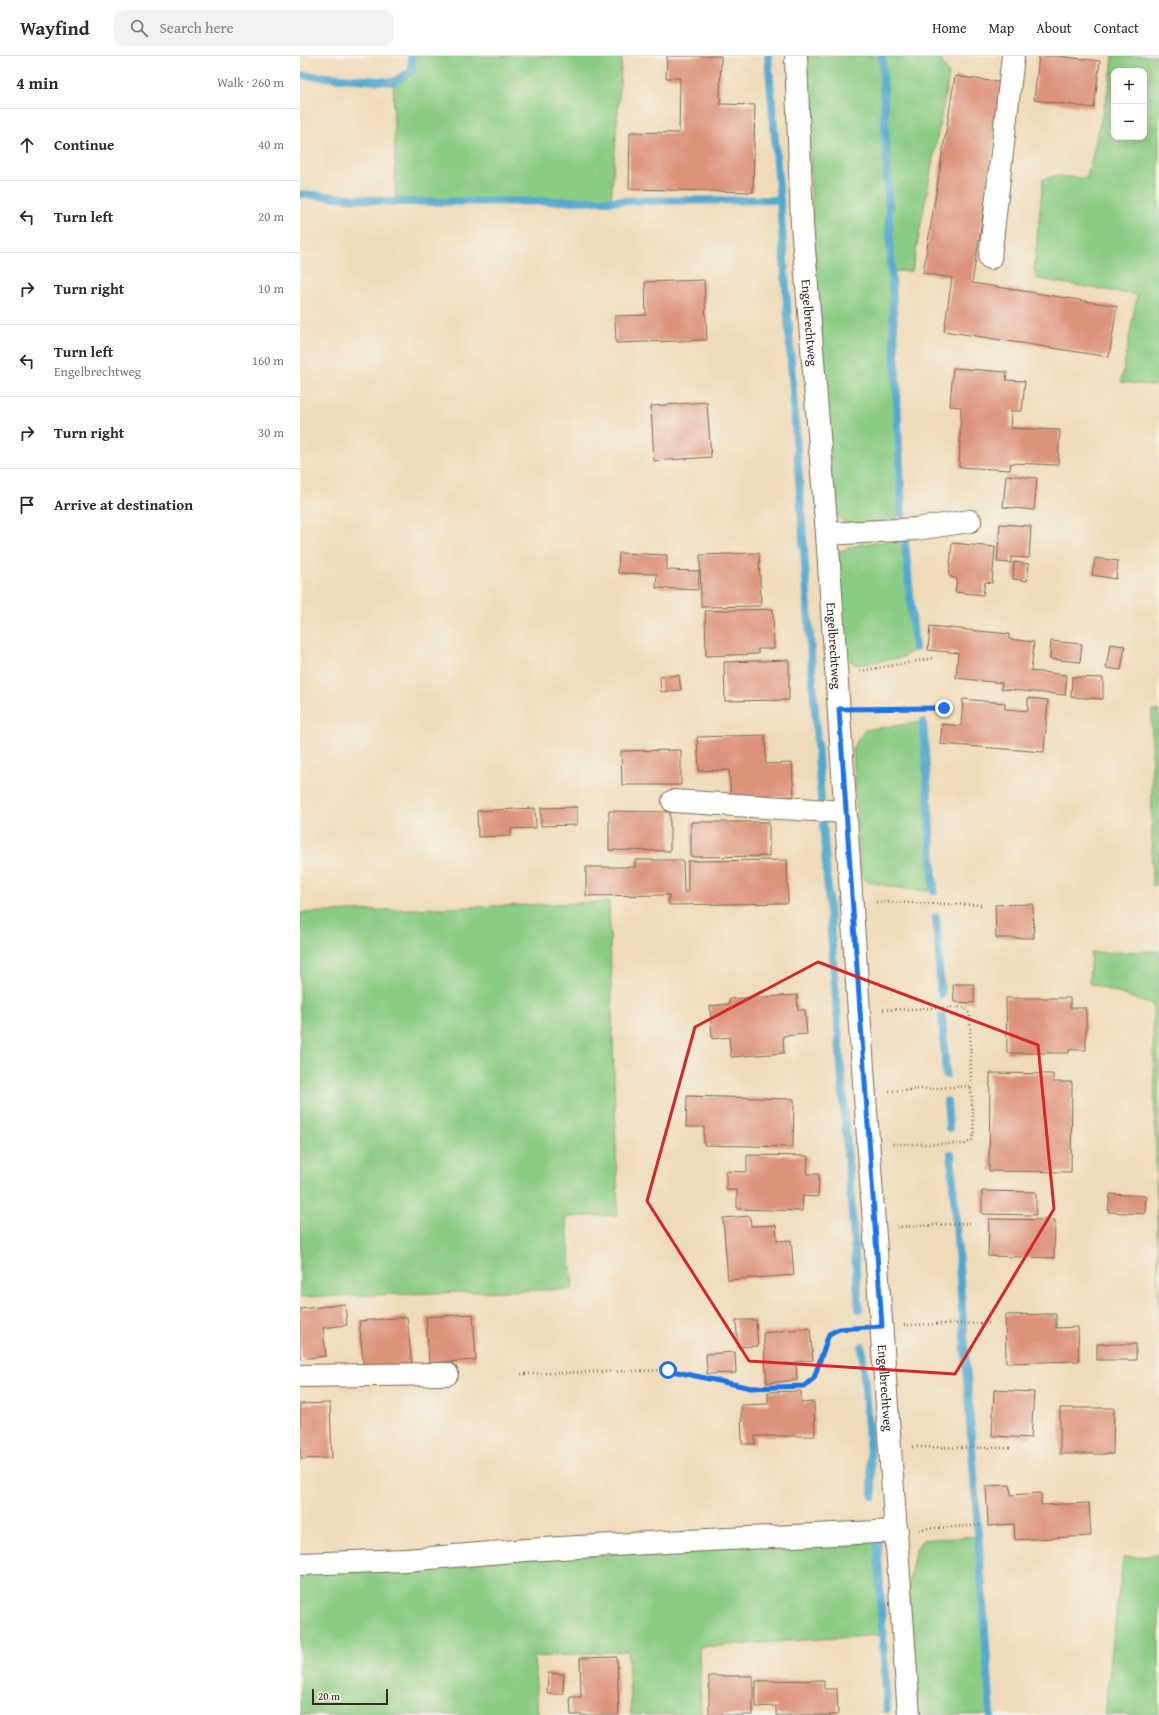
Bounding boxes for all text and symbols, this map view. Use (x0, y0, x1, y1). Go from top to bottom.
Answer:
search box (114, 10, 394, 46)
text: Wayfind (20, 14, 90, 42)
icon: search (128, 17, 150, 39)
text: Search here (160, 17, 234, 38)
text: Home (932, 18, 967, 38)
text: Map (989, 18, 1014, 38)
text: About (1036, 18, 1072, 38)
text: Contact (1094, 18, 1139, 38)
map controls (1111, 68, 1147, 140)
button: + (1111, 68, 1147, 104)
text: 4 min (16, 70, 58, 95)
text: Walk · 260 m (217, 73, 284, 92)
button: − (1111, 104, 1147, 140)
icon: ahead (16, 134, 38, 156)
text: Continue (54, 134, 115, 155)
text: 40 m (258, 135, 284, 154)
icon: left (16, 206, 38, 228)
text: Turn left (54, 206, 113, 227)
text: 20 m (258, 207, 284, 226)
icon: right (16, 278, 38, 300)
text: Turn right (54, 278, 125, 299)
street label: Engelbrechtweg (797, 278, 823, 367)
text: 10 m (258, 279, 284, 298)
text: Turn left (54, 341, 113, 362)
icon: left (16, 350, 38, 372)
text: 160 m (252, 351, 284, 370)
text: Engelbrechtweg (54, 362, 141, 381)
icon: right (16, 422, 38, 444)
text: Turn right (54, 422, 125, 443)
text: 30 m (258, 423, 284, 442)
icon: arrive (16, 494, 38, 516)
text: Arrive at destination (54, 494, 193, 515)
street label: Engelbrechtweg (822, 602, 847, 690)
route end (935, 699, 953, 717)
street label: Engelbrechtweg (873, 1344, 898, 1433)
route start (659, 1361, 677, 1379)
scale bar (312, 1687, 388, 1706)
text: 20 m (318, 1688, 340, 1704)

